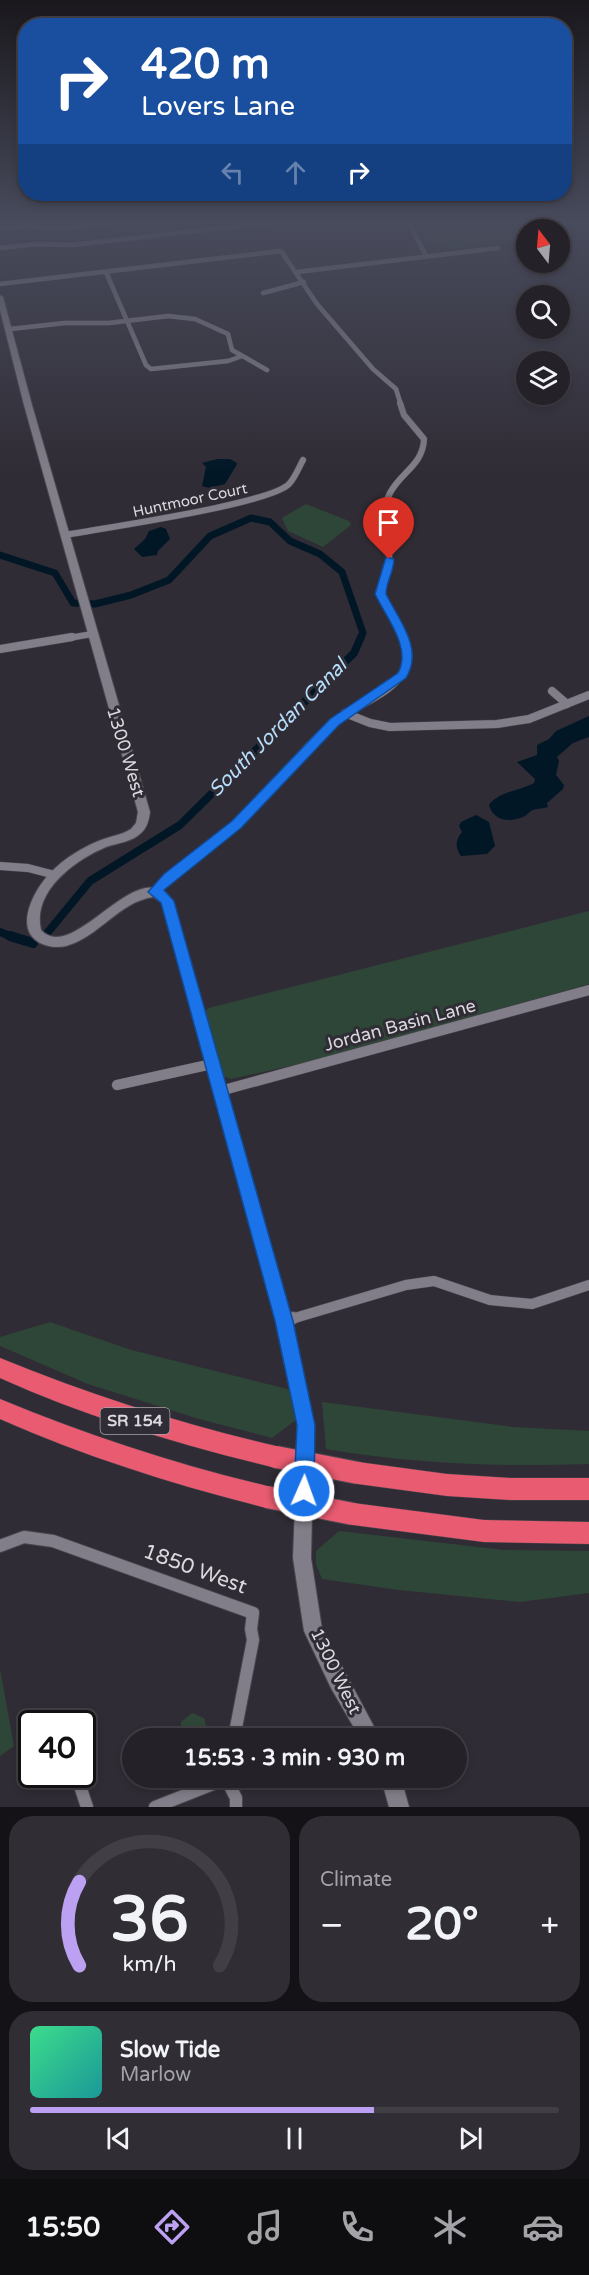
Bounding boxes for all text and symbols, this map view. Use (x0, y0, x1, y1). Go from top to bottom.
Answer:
text: 420 m (141, 39, 270, 90)
icon: right (42, 42, 120, 120)
text: Lovers Lane (141, 90, 295, 123)
icon: left (216, 156, 249, 189)
icon: ahead (279, 156, 312, 189)
icon: right (342, 156, 375, 189)
north arrow (516, 219, 570, 273)
map controls (516, 219, 570, 405)
button: search (516, 285, 570, 339)
button: layers (516, 351, 570, 405)
street label: Huntmoor Court (131, 479, 249, 521)
pin (363, 497, 414, 559)
icon: arrive (372, 506, 405, 539)
water label: South Jordan Canal (204, 653, 353, 802)
street label: 1300 West (102, 704, 150, 800)
street label: Jordan Basin Lane (322, 994, 478, 1056)
road number: SR 154 (100, 1408, 170, 1434)
position arrow (272, 1459, 336, 1523)
street label: 1850 West (140, 1539, 250, 1599)
street label: 1300 West (306, 1624, 366, 1718)
speed limit sign: 40 (18, 1710, 96, 1788)
text: 15:53 · 3 min · 930 m (184, 1745, 405, 1771)
text: Climate (320, 1868, 392, 1892)
text: 36 (110, 1883, 189, 1958)
text: 20° (405, 1898, 479, 1952)
text: − (320, 1906, 344, 1945)
text: + (540, 1906, 559, 1945)
text: km/h (123, 1951, 176, 1977)
text: Slow Tide (120, 2037, 220, 2063)
text: Marlow (120, 2063, 191, 2087)
icon: previous (102, 2122, 135, 2155)
icon: pause (278, 2122, 311, 2155)
icon: next (454, 2122, 487, 2155)
icon: directions (151, 2206, 193, 2248)
icon: music (244, 2206, 286, 2248)
icon: phone (336, 2206, 378, 2248)
icon: climate (429, 2206, 471, 2248)
icon: car (522, 2206, 564, 2248)
text: 15:50 (25, 2211, 100, 2244)

